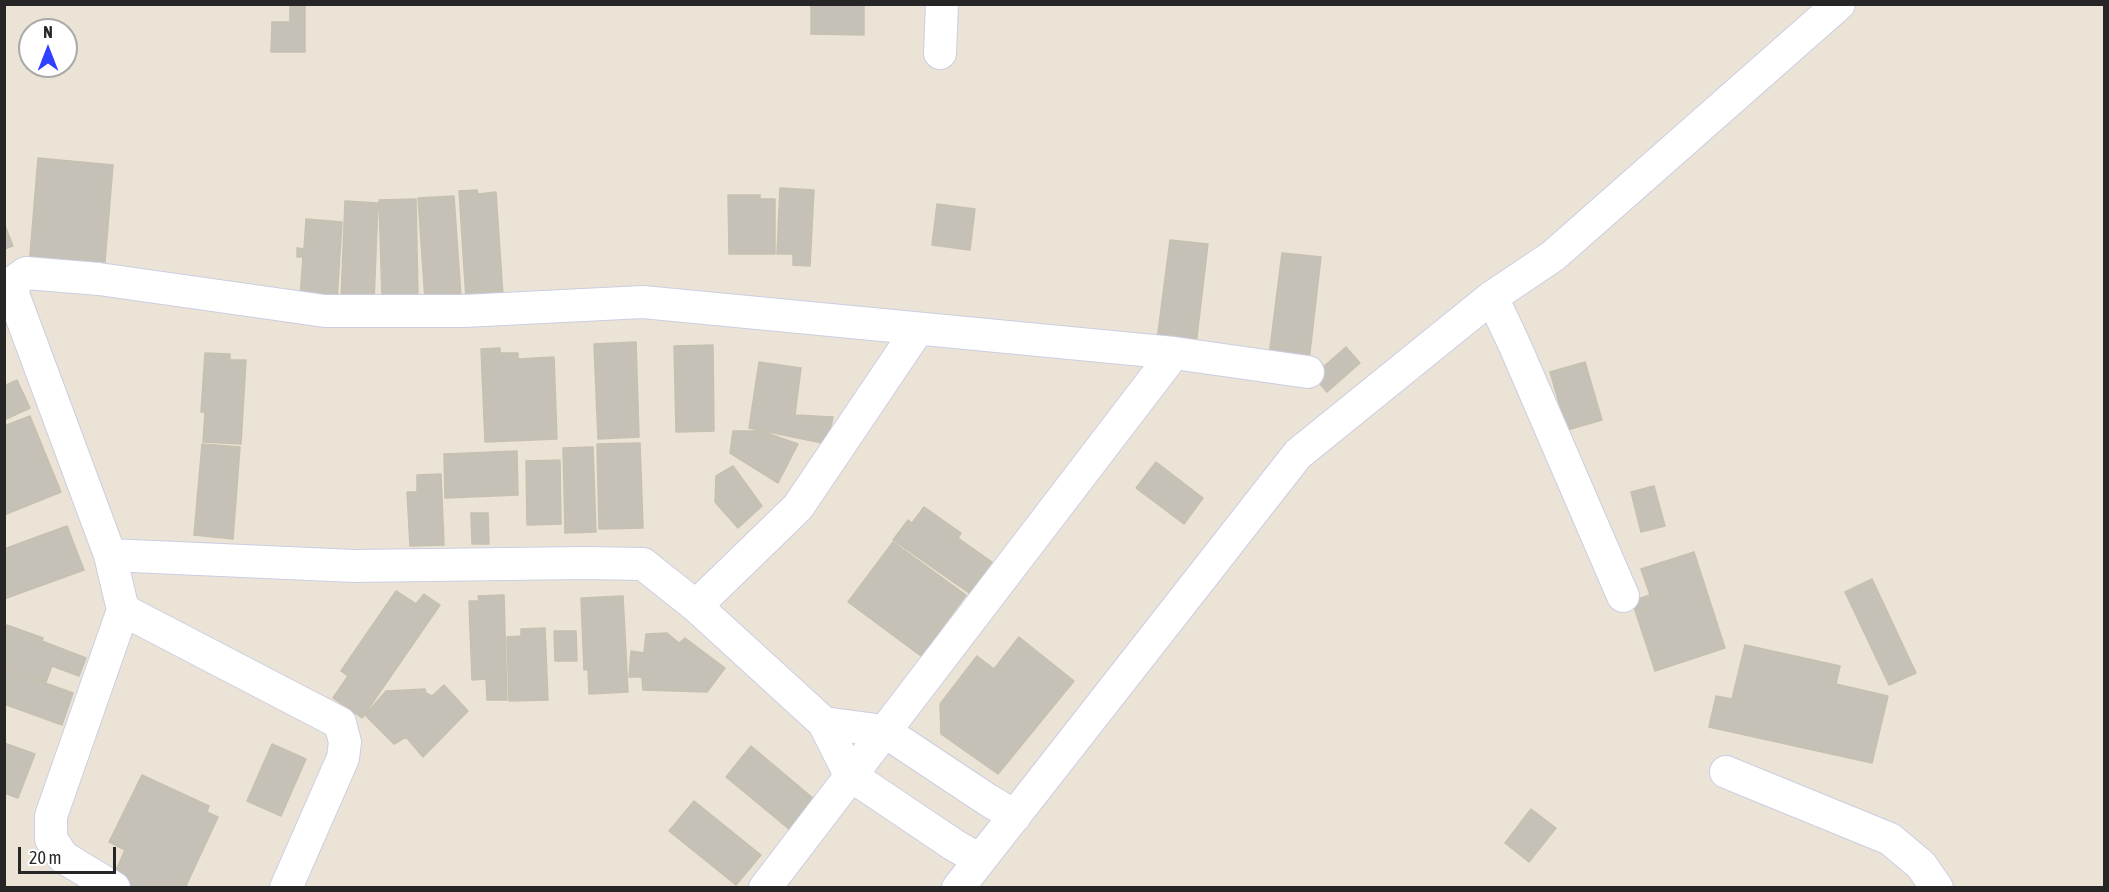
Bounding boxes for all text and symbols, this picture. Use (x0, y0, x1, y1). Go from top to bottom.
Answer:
north arrow (18, 18, 78, 78)
text: N (43, 23, 53, 41)
scale bar (21, 835, 118, 873)
text: 20 m (29, 847, 61, 868)

